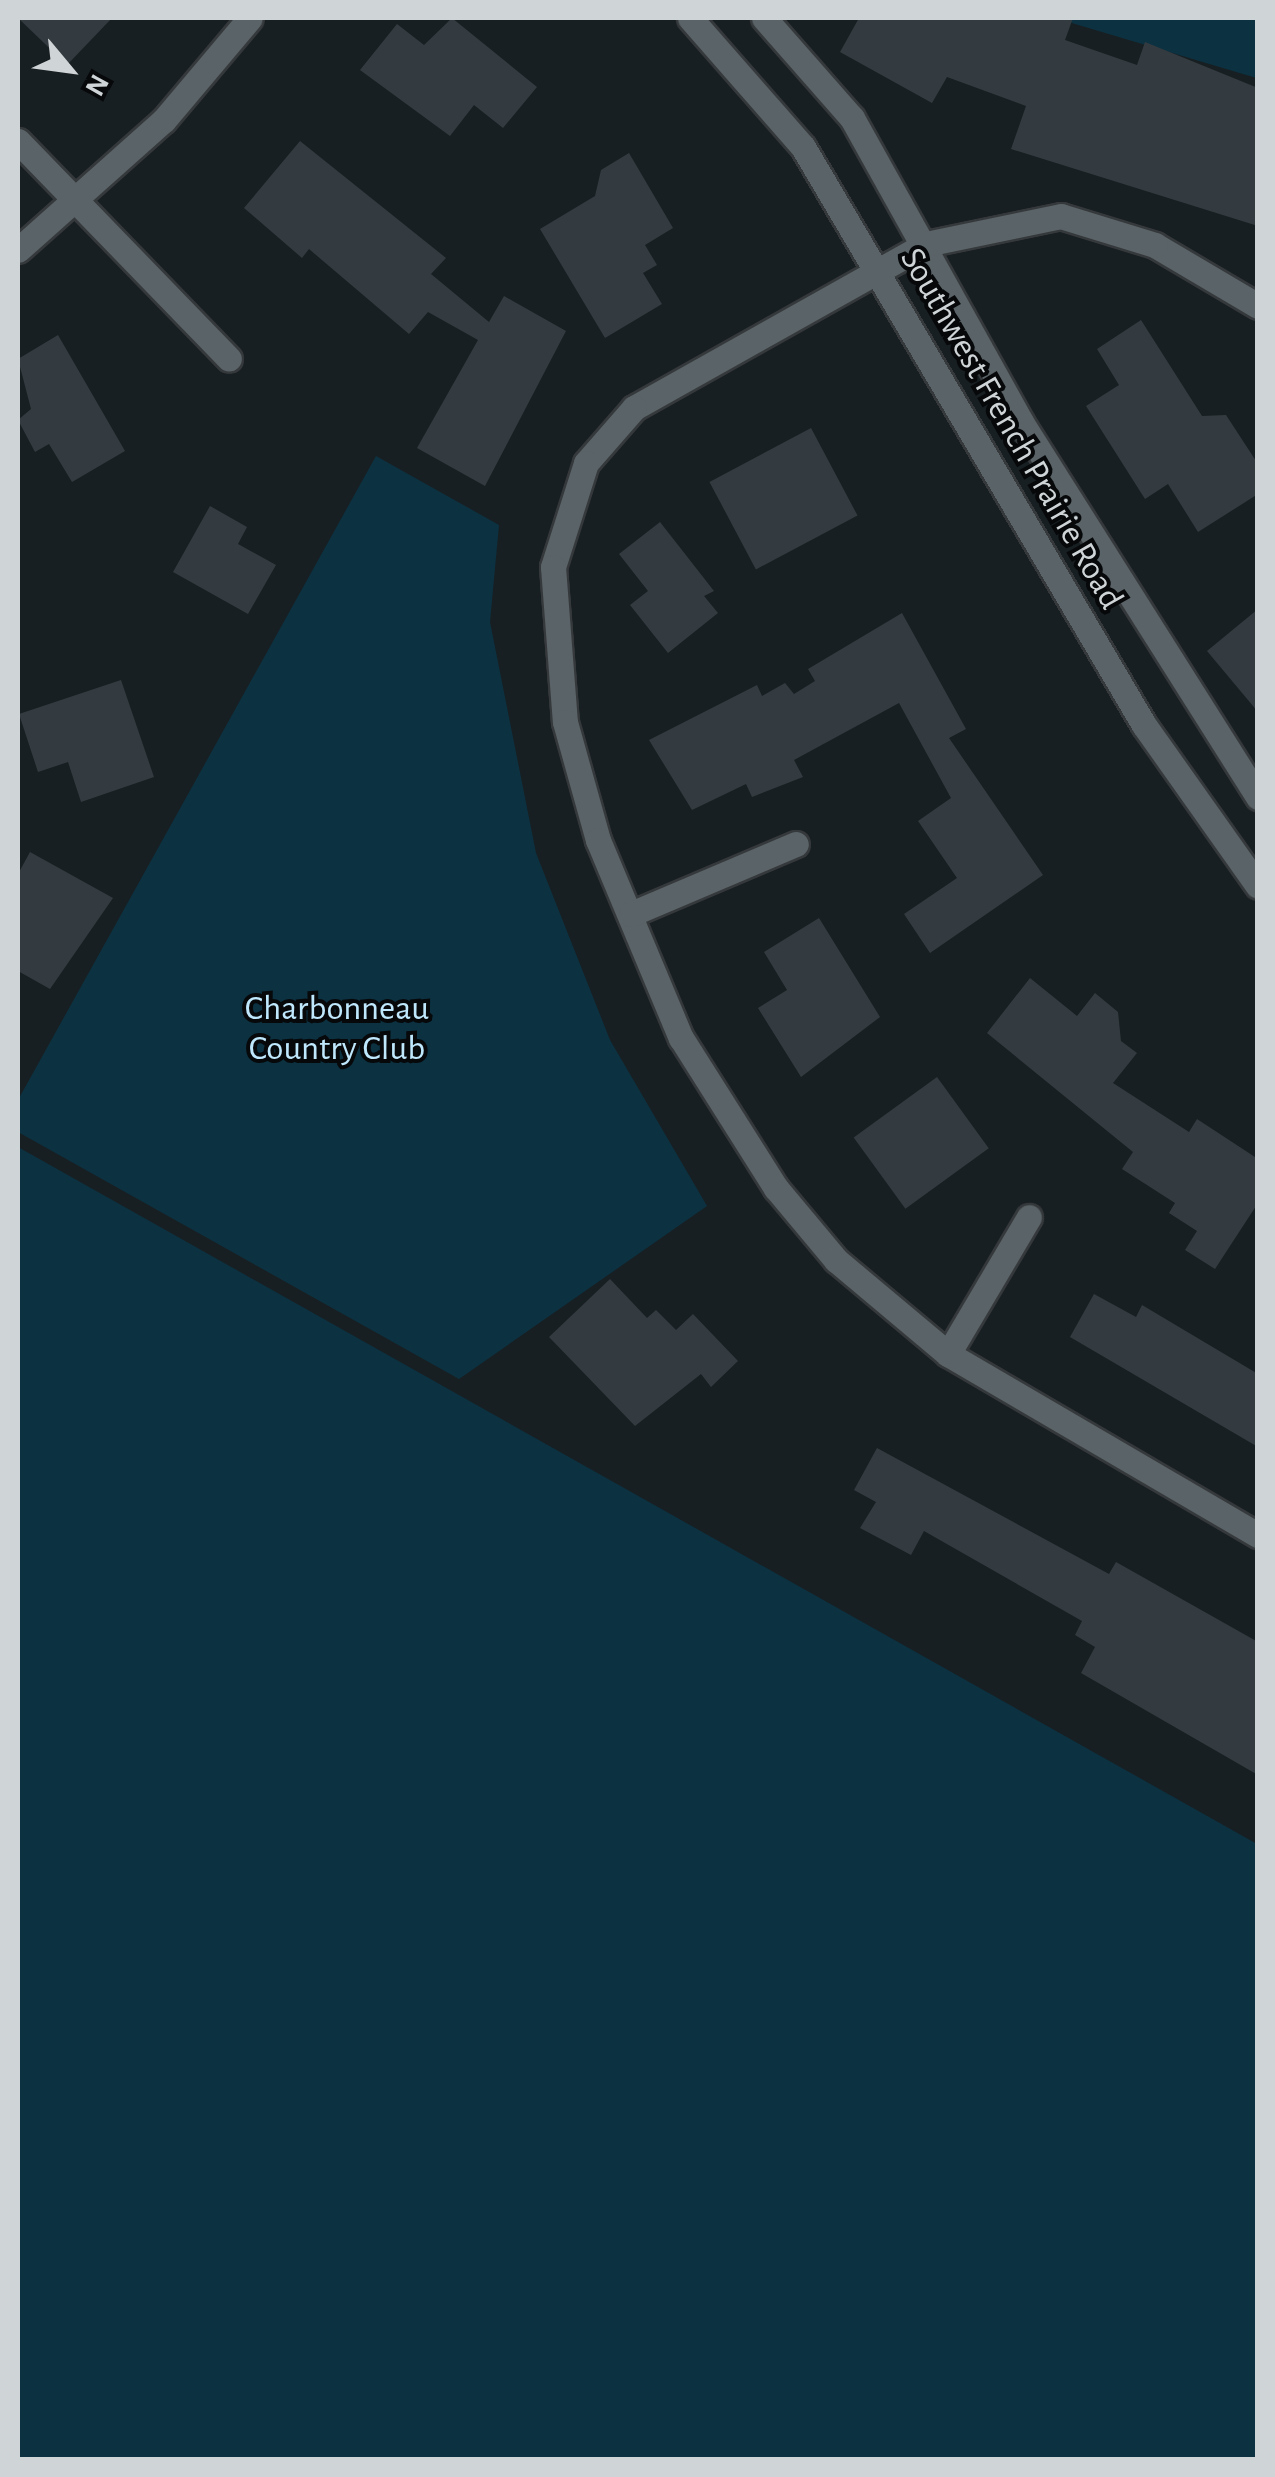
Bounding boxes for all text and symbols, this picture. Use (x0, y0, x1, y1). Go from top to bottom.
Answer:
north arrow (20, 20, 120, 120)
text: N (79, 69, 113, 100)
street label: Southwest French Prairie Road (890, 241, 1132, 617)
park label: Charbonneau Country Club (245, 988, 429, 1070)

